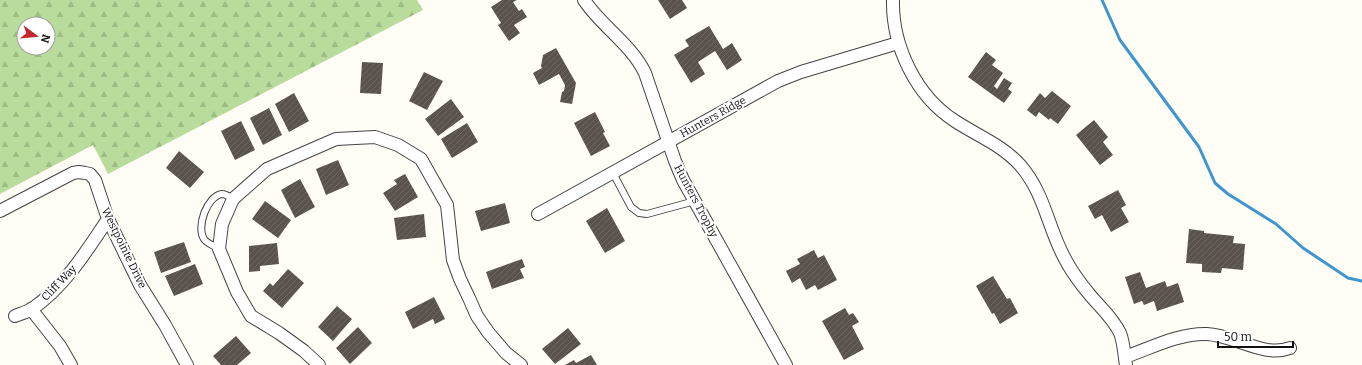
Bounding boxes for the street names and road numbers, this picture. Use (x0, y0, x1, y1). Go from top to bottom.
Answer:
street label: Hunters Ridge (678, 94, 748, 140)
street label: Hunters Trophy (671, 162, 721, 240)
street label: Westpointe Drive (99, 206, 149, 290)
street label: Cliff Way (39, 262, 79, 304)

